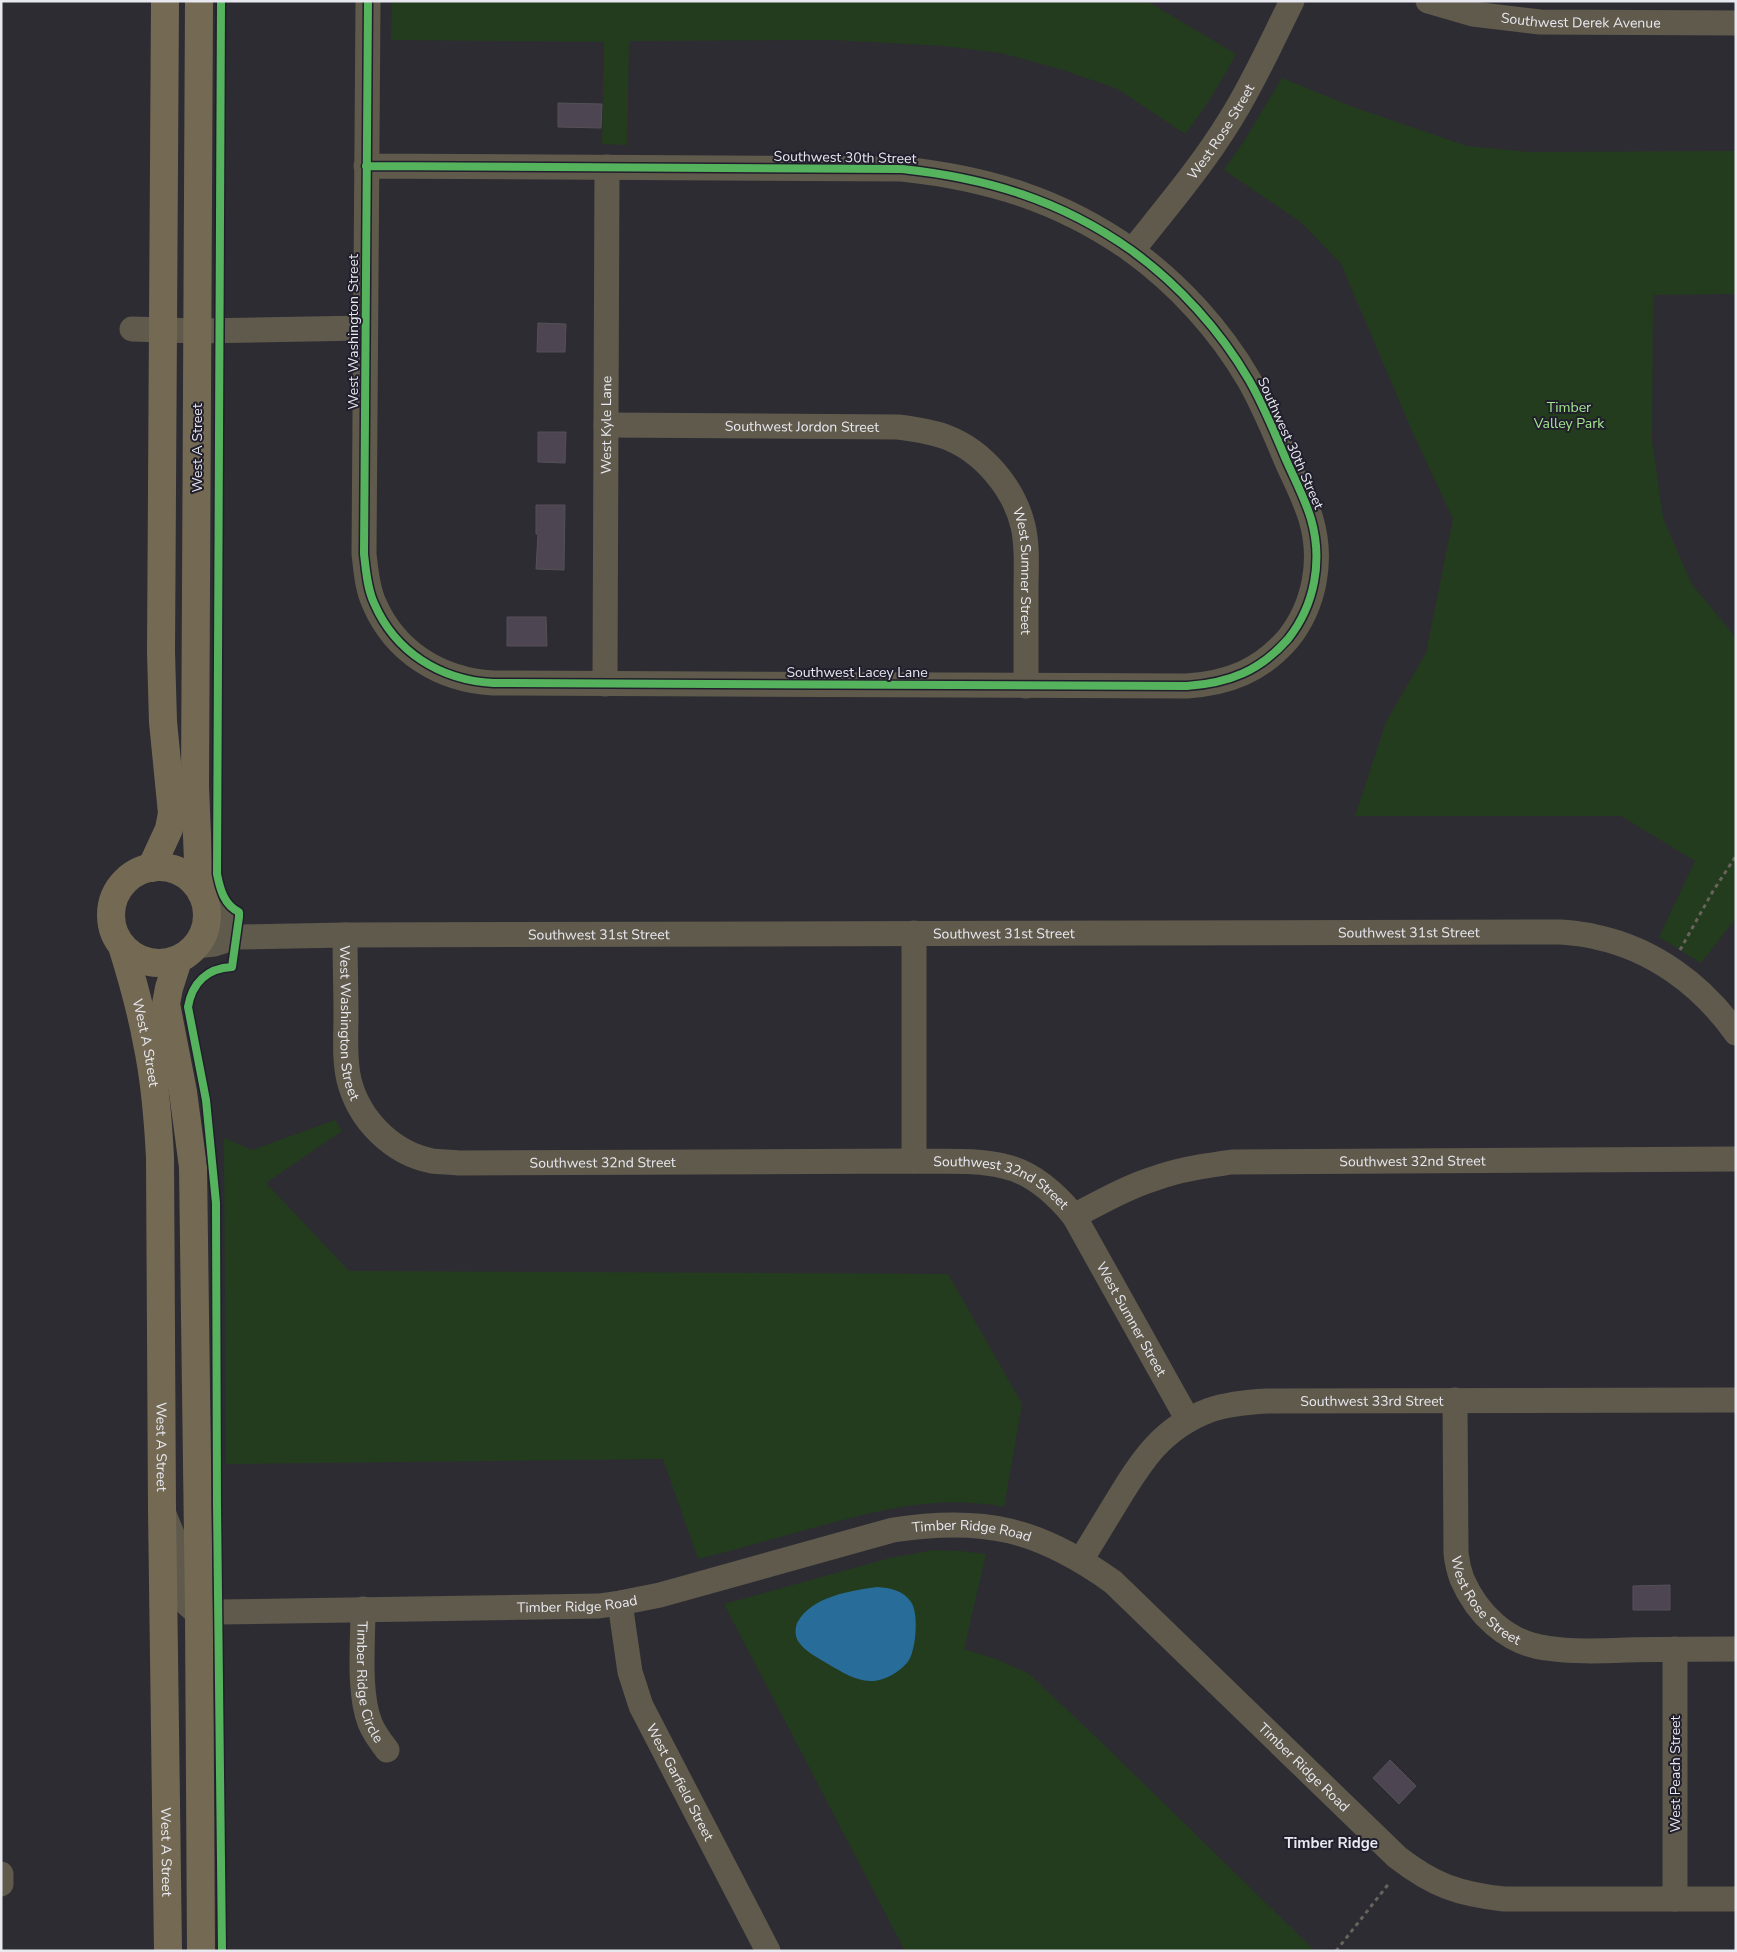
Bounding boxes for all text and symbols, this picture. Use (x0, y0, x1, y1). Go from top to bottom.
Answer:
street label: Southwest Derek Avenue (1500, 8, 1661, 33)
street label: West Rose Street (1183, 81, 1259, 183)
street label: Southwest 30th Street (773, 147, 917, 168)
street label: West Washington Street (344, 254, 363, 410)
street label: Southwest 30th Street (1253, 374, 1328, 512)
street label: West Kyle Lane (597, 376, 616, 474)
park label: Timber Valley Park (1533, 398, 1605, 433)
street label: West A Street (188, 403, 207, 493)
street label: Southwest Jordon Street (725, 417, 879, 437)
street label: West Sumner Street (1008, 505, 1035, 635)
street label: Southwest Lacey Lane (786, 663, 928, 682)
street label: Southwest 31st Street (1338, 923, 1480, 943)
street label: Southwest 31st Street (933, 924, 1075, 944)
street label: Southwest 31st Street (528, 925, 670, 945)
street label: West Washington Street (335, 945, 364, 1104)
street label: West A Street (128, 997, 163, 1088)
street label: Southwest 32nd Street (1339, 1151, 1486, 1171)
street label: Southwest 32nd Street (933, 1152, 1073, 1214)
street label: Southwest 32nd Street (530, 1153, 676, 1173)
street label: West Sumner Street (1092, 1259, 1171, 1380)
street label: Southwest 33rd Street (1300, 1392, 1444, 1411)
street label: West A Street (151, 1402, 171, 1492)
street label: Timber Ridge Road (911, 1516, 1034, 1547)
street label: West Rose Street (1446, 1554, 1524, 1650)
street label: Timber Ridge Road (517, 1591, 639, 1617)
street label: Timber Ridge Circle (352, 1621, 388, 1747)
street label: West Peach Street (1666, 1715, 1685, 1832)
street label: Timber Ridge Road (1254, 1719, 1354, 1816)
street label: West Garfield Street (642, 1720, 718, 1844)
street label: West A Street (156, 1807, 176, 1897)
district label: Timber Ridge (1284, 1833, 1378, 1853)

